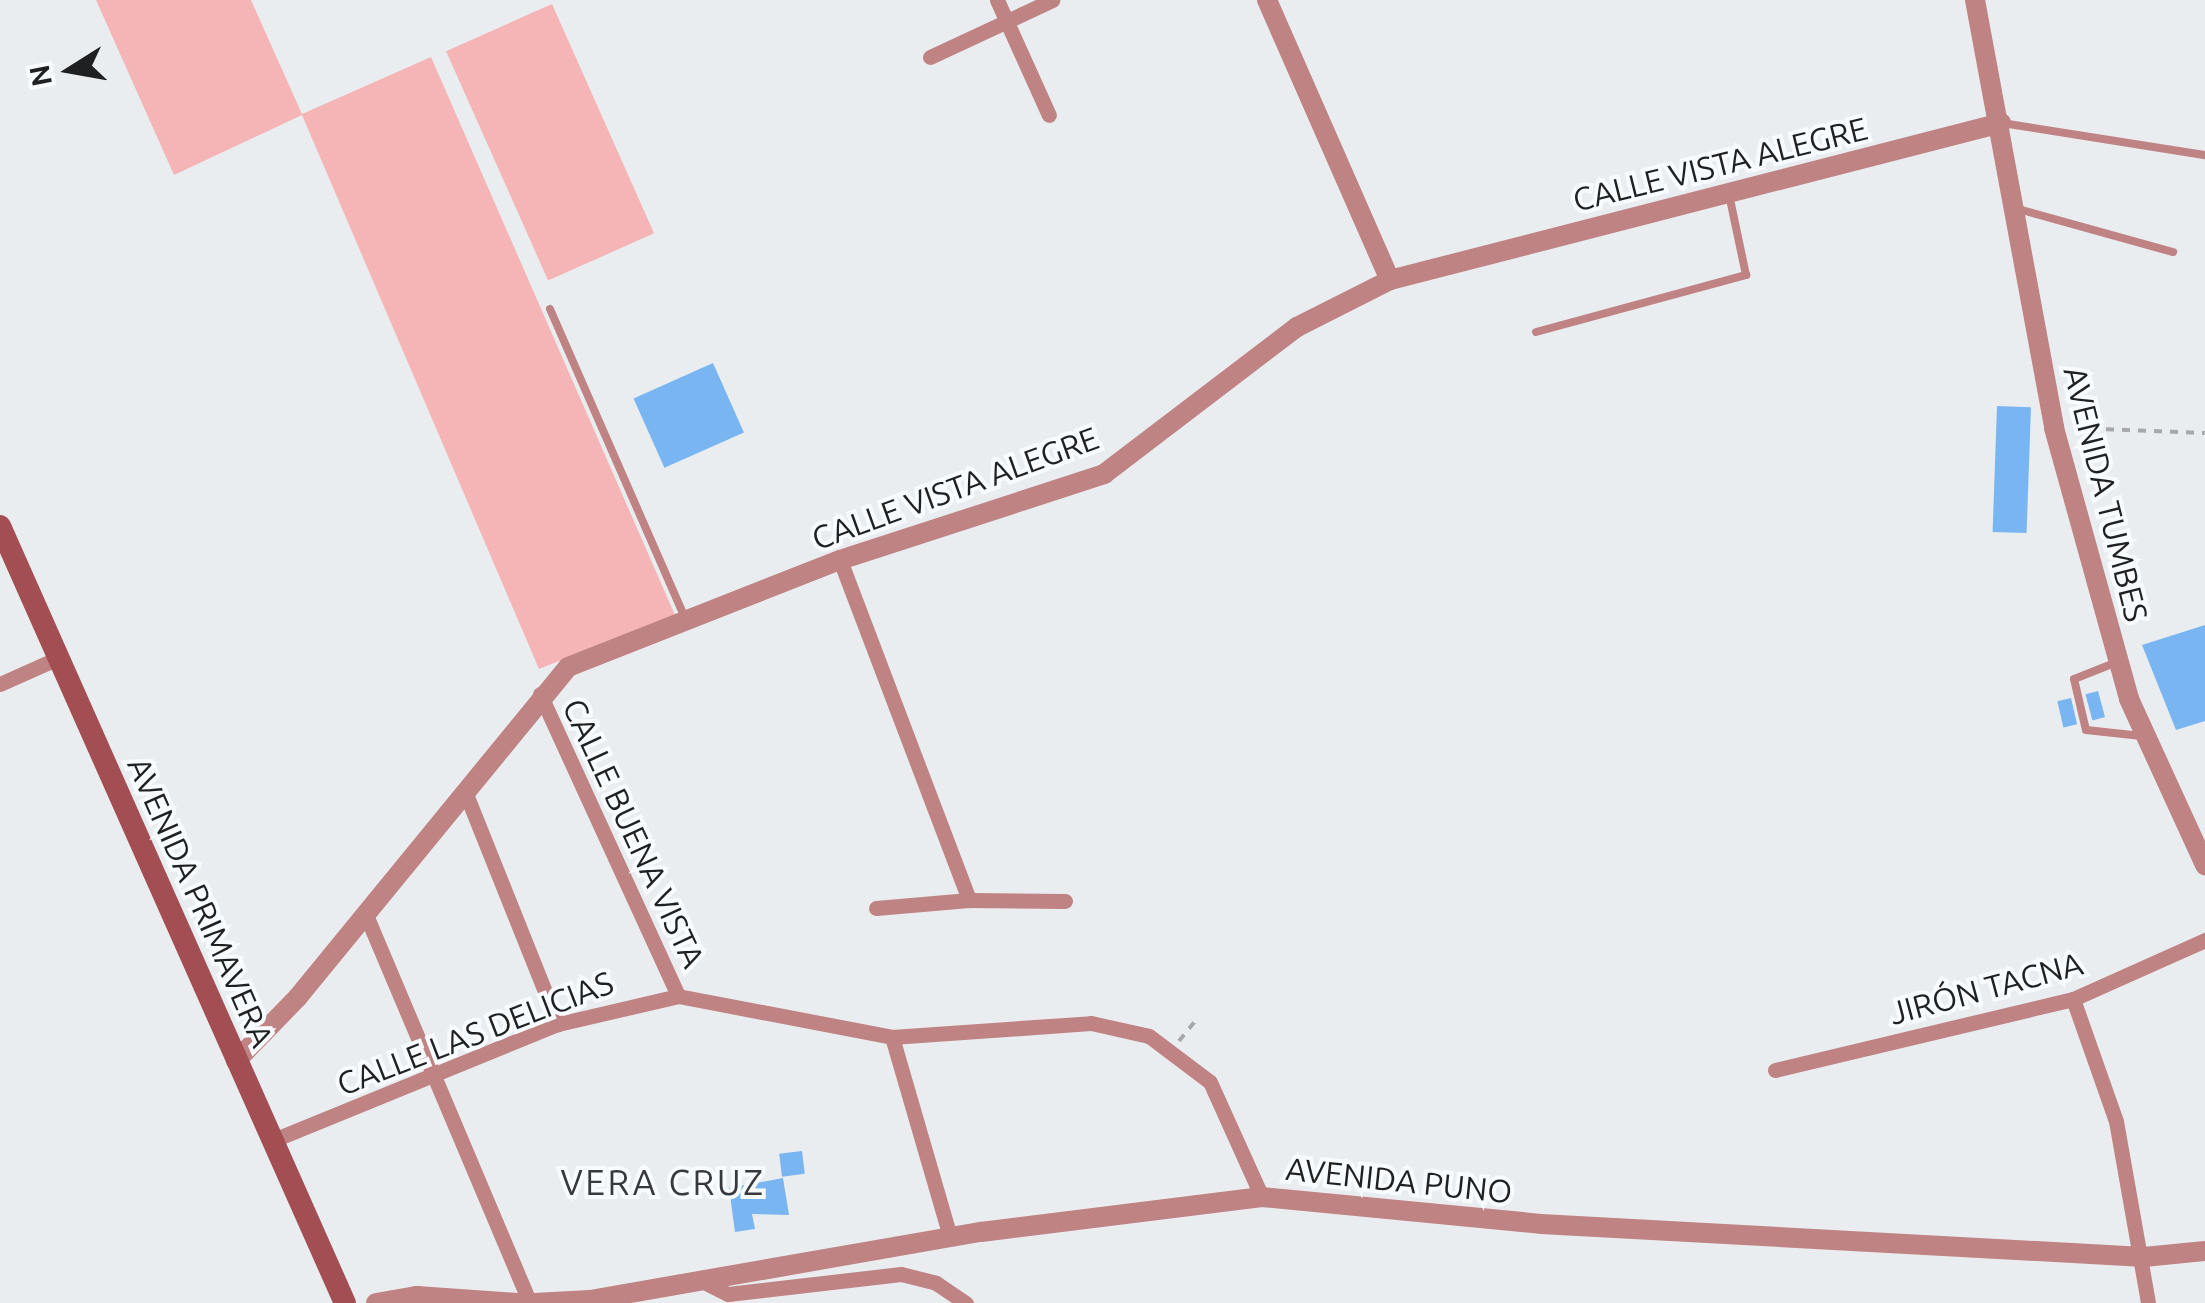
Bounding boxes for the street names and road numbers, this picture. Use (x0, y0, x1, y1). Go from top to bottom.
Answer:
street label: CALLE VISTA ALEGRE (1569, 109, 1871, 219)
street label: AVENIDA TUMBES (2056, 363, 2156, 625)
street label: CALLE VISTA ALEGRE (807, 418, 1103, 558)
street label: CALLE BUENA VISTA (555, 692, 713, 974)
street label: AVENIDA PRIMAVERA (120, 751, 282, 1053)
street label: JIRÓN TACNA (1885, 944, 2087, 1032)
street label: CALLE LAS DELICIAS (332, 963, 618, 1103)
street label: AVENIDA PUNO (1284, 1149, 1514, 1211)

